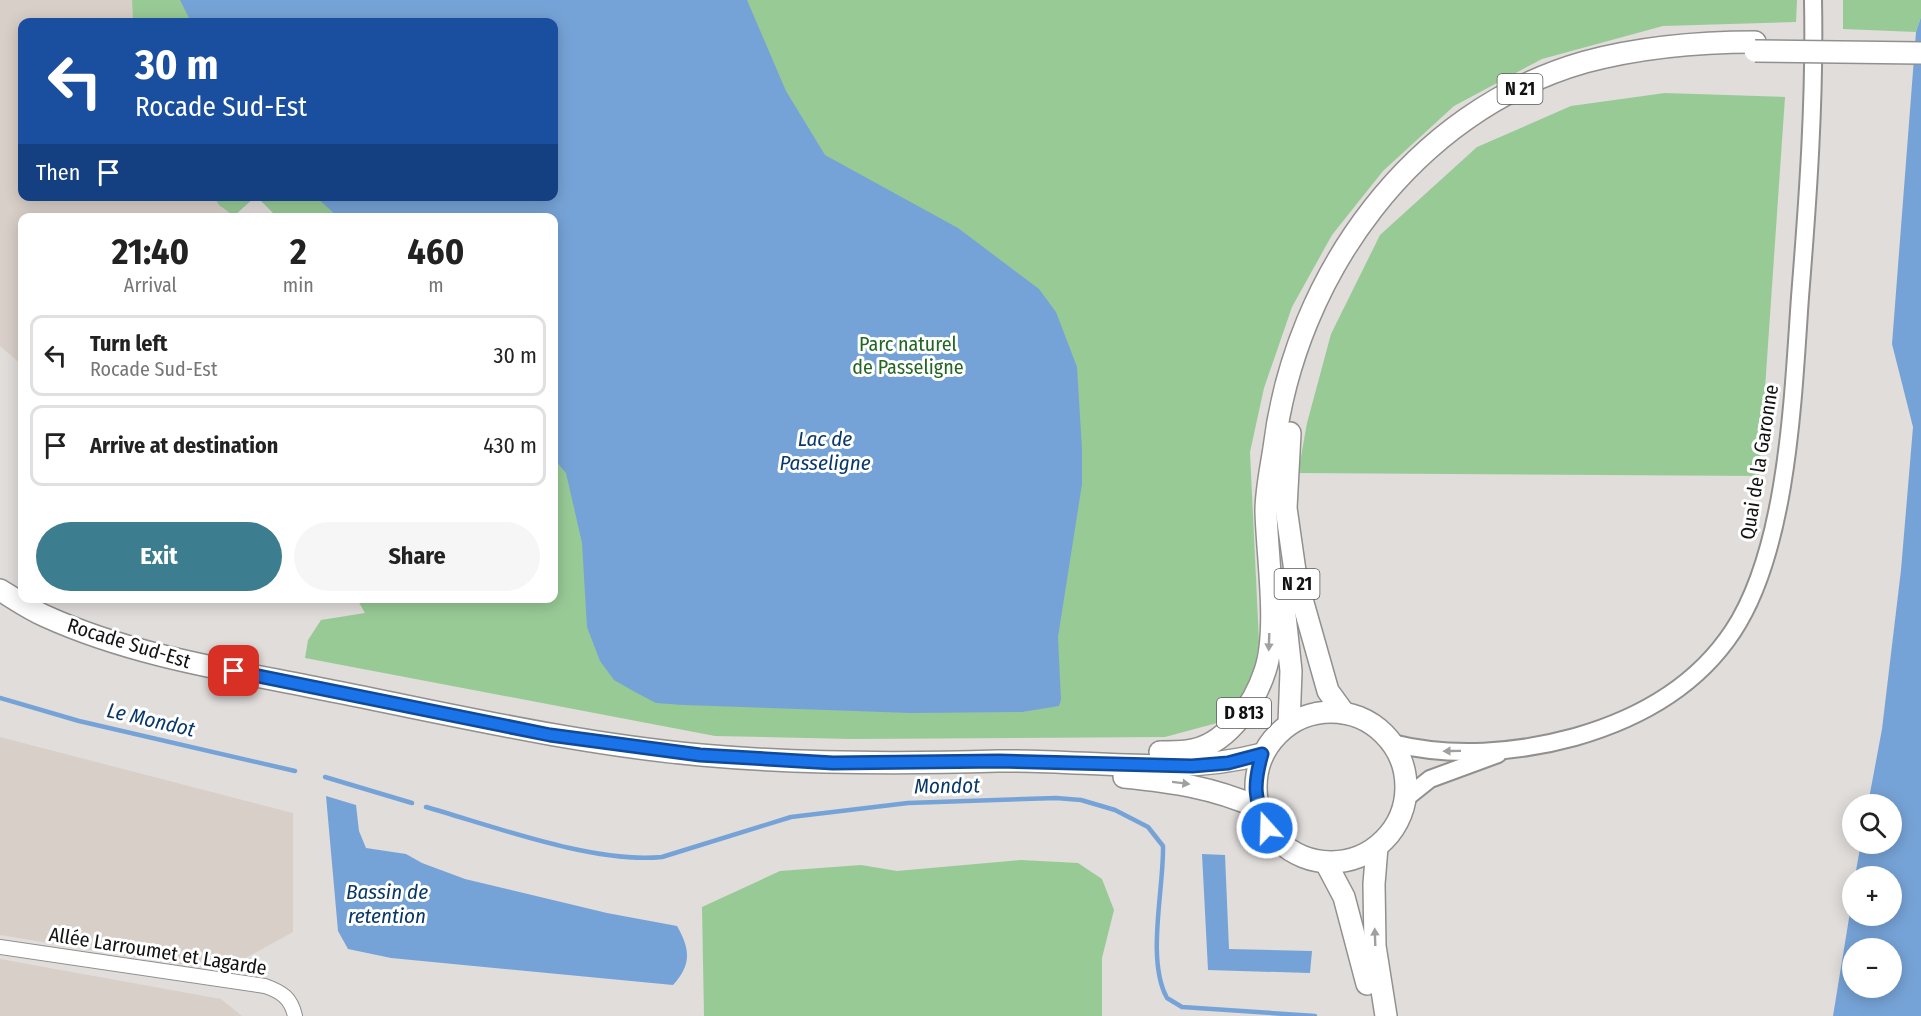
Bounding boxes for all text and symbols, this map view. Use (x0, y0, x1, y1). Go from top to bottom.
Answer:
text: 30 m (135, 40, 219, 90)
icon: left (36, 42, 114, 120)
road number: N 21 (1498, 74, 1543, 104)
text: Rocade Sud-Est (135, 91, 307, 123)
icon: arrive (92, 156, 125, 189)
text: Then (36, 159, 80, 186)
text: 21:40 (112, 230, 189, 274)
text: 2 (290, 230, 307, 274)
text: 460 (407, 230, 464, 274)
text: Arrival (124, 273, 177, 297)
text: min (283, 273, 314, 297)
text: m (428, 273, 444, 297)
text: Turn left (90, 330, 168, 357)
park label: Parc naturel de Passeligne (852, 332, 964, 379)
icon: left (39, 339, 72, 372)
text: 30 m (494, 342, 537, 369)
text: Rocade Sud-Est (90, 357, 217, 381)
street label: Quai de la Garonne (1735, 383, 1783, 541)
water label: Lac de Passeligne (779, 426, 871, 476)
icon: arrive (39, 429, 72, 462)
text: Arrive at destination (90, 432, 278, 459)
text: 430 m (483, 432, 537, 459)
button: Exit (36, 522, 282, 591)
button: Share (294, 522, 540, 591)
road number: N 21 (1274, 569, 1320, 599)
street label: Rocade Sud-Est (65, 613, 194, 673)
one-way arrow (1265, 633, 1274, 652)
pin (208, 645, 259, 696)
icon: arrive (217, 654, 250, 687)
water label: Le Mondot (105, 697, 198, 743)
road number: D 813 (1217, 698, 1271, 728)
one-way arrow (1443, 746, 1462, 756)
water label: Mondot (914, 772, 980, 800)
one-way arrow (1172, 778, 1191, 788)
map controls (1842, 794, 1902, 998)
button: search (1842, 794, 1902, 854)
position arrow (1235, 796, 1299, 860)
button: + (1842, 866, 1902, 926)
water label: Bassin de retention (346, 879, 428, 929)
street label: Allée Larroumet et Lagarde (47, 922, 269, 980)
one-way arrow (1370, 928, 1379, 947)
button: − (1842, 938, 1902, 998)

